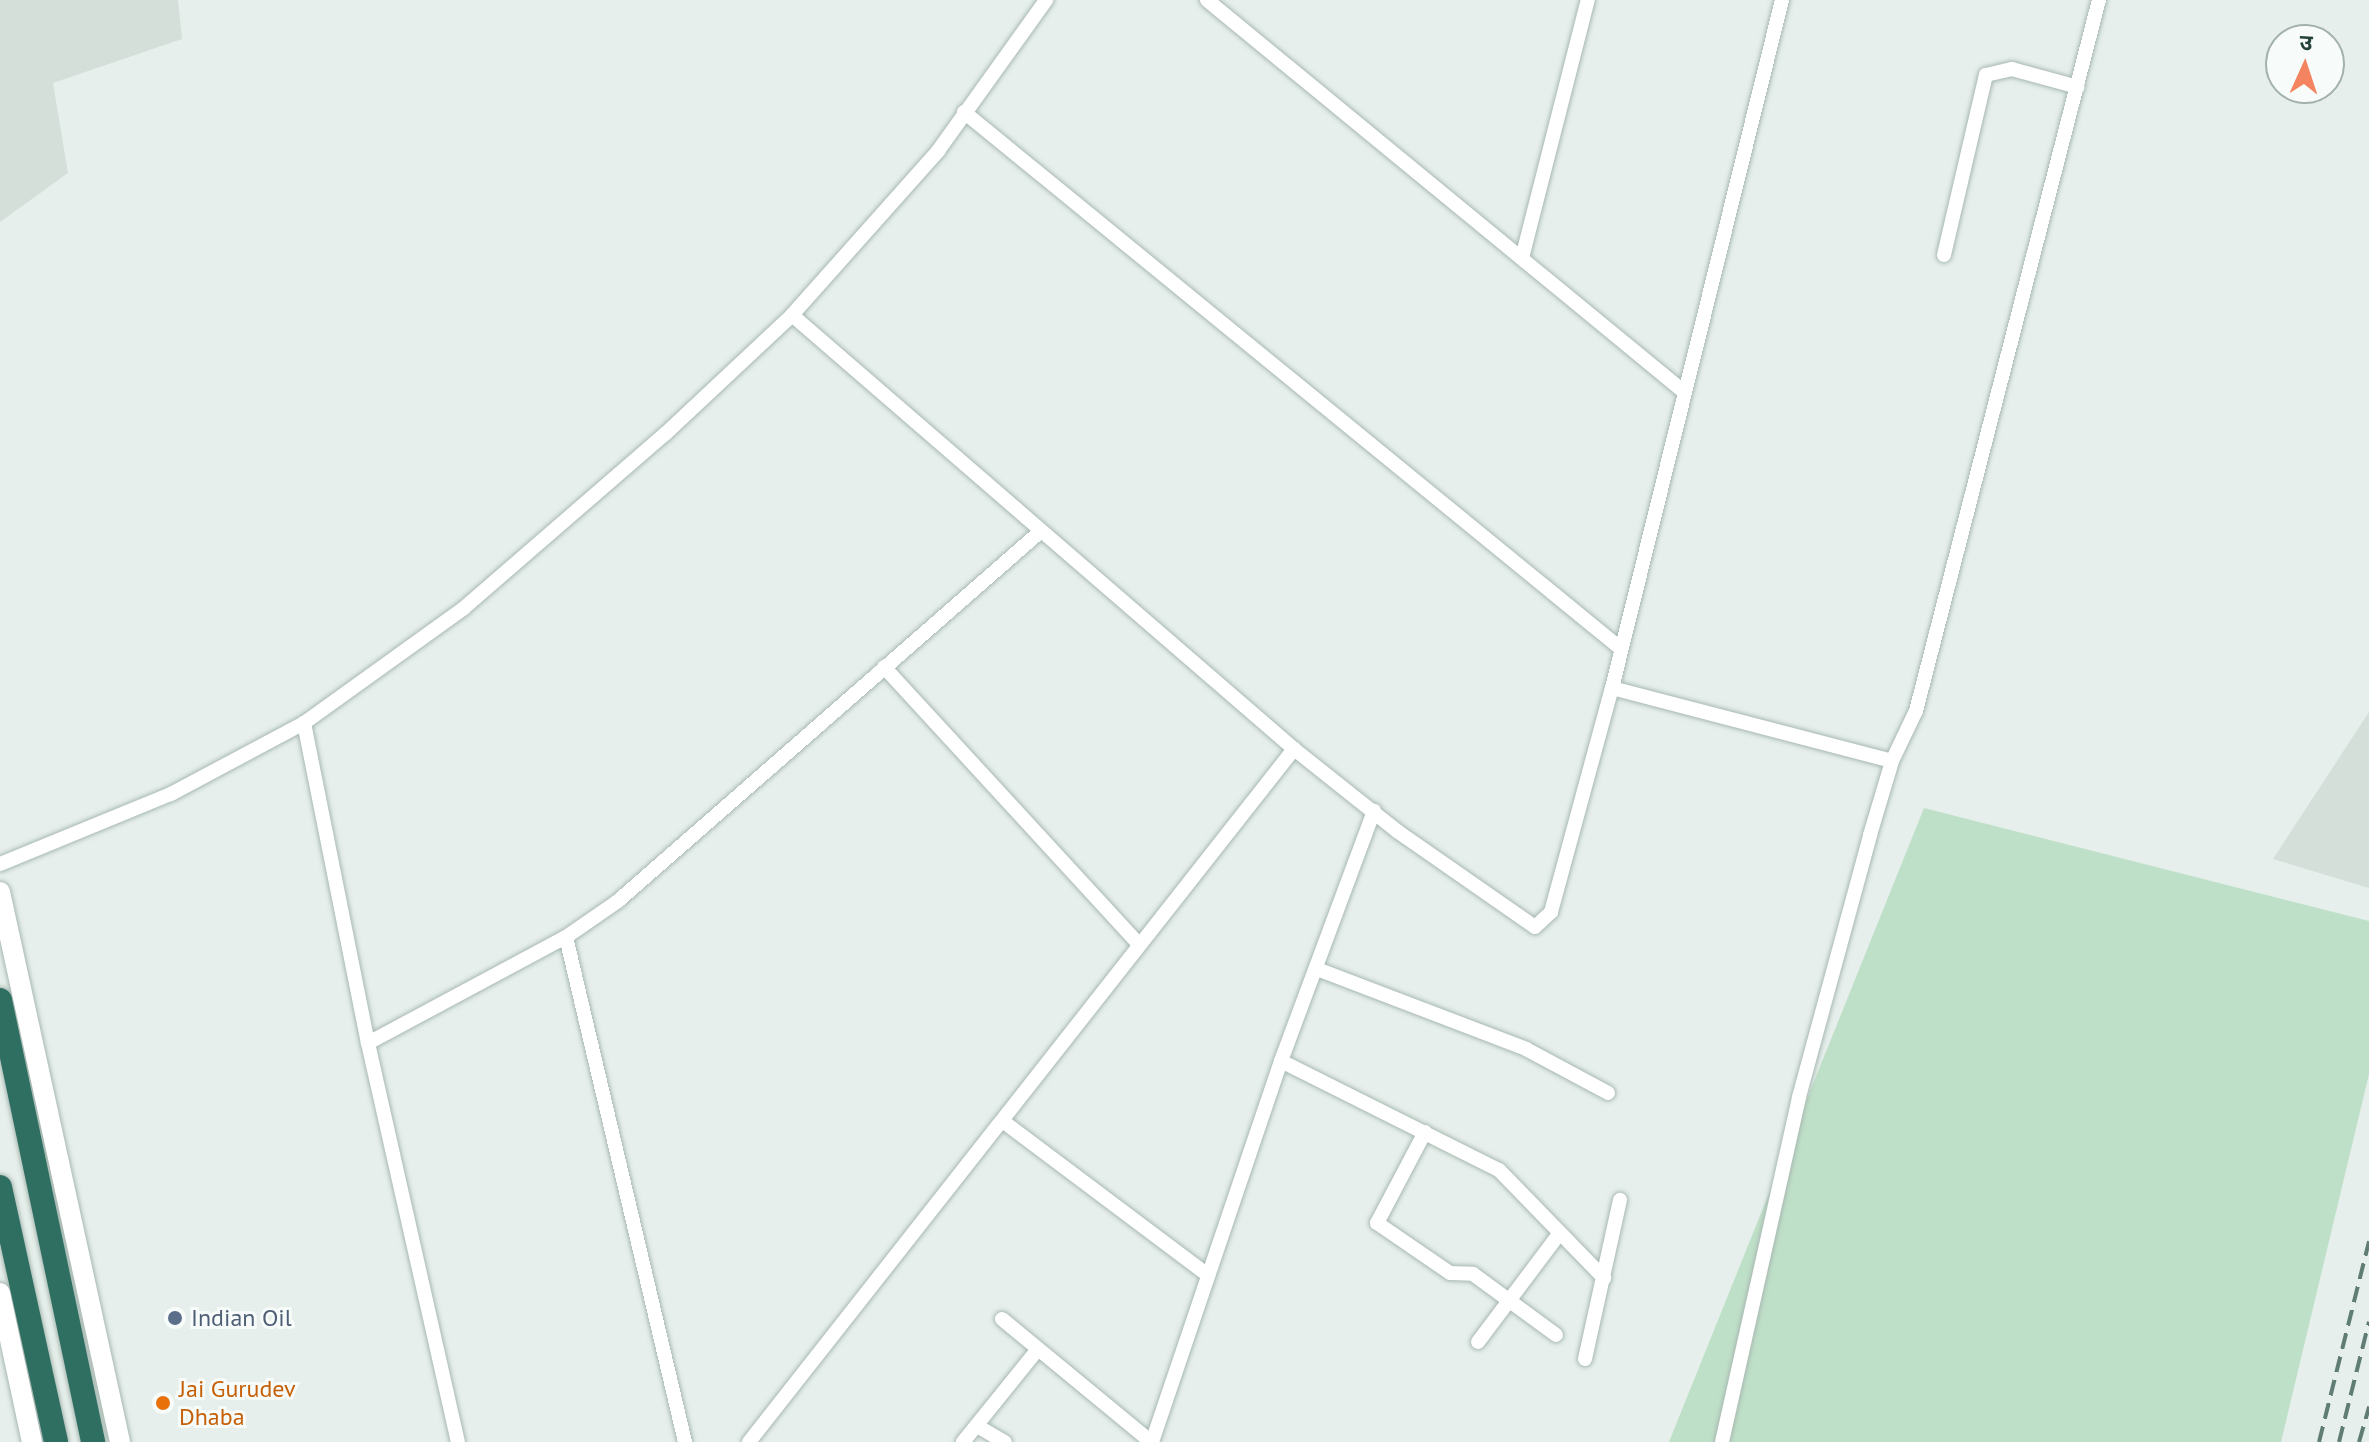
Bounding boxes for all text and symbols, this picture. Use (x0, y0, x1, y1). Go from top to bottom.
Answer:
north arrow (2265, 24, 2345, 104)
text: उ (2299, 28, 2313, 56)
place label: Indian Oil (191, 1304, 292, 1332)
marker: Indian Oil (166, 1309, 184, 1327)
place label: Jai Gurudev Dhaba (179, 1375, 296, 1431)
marker: Jai Gurudev Dhaba (154, 1394, 172, 1412)

